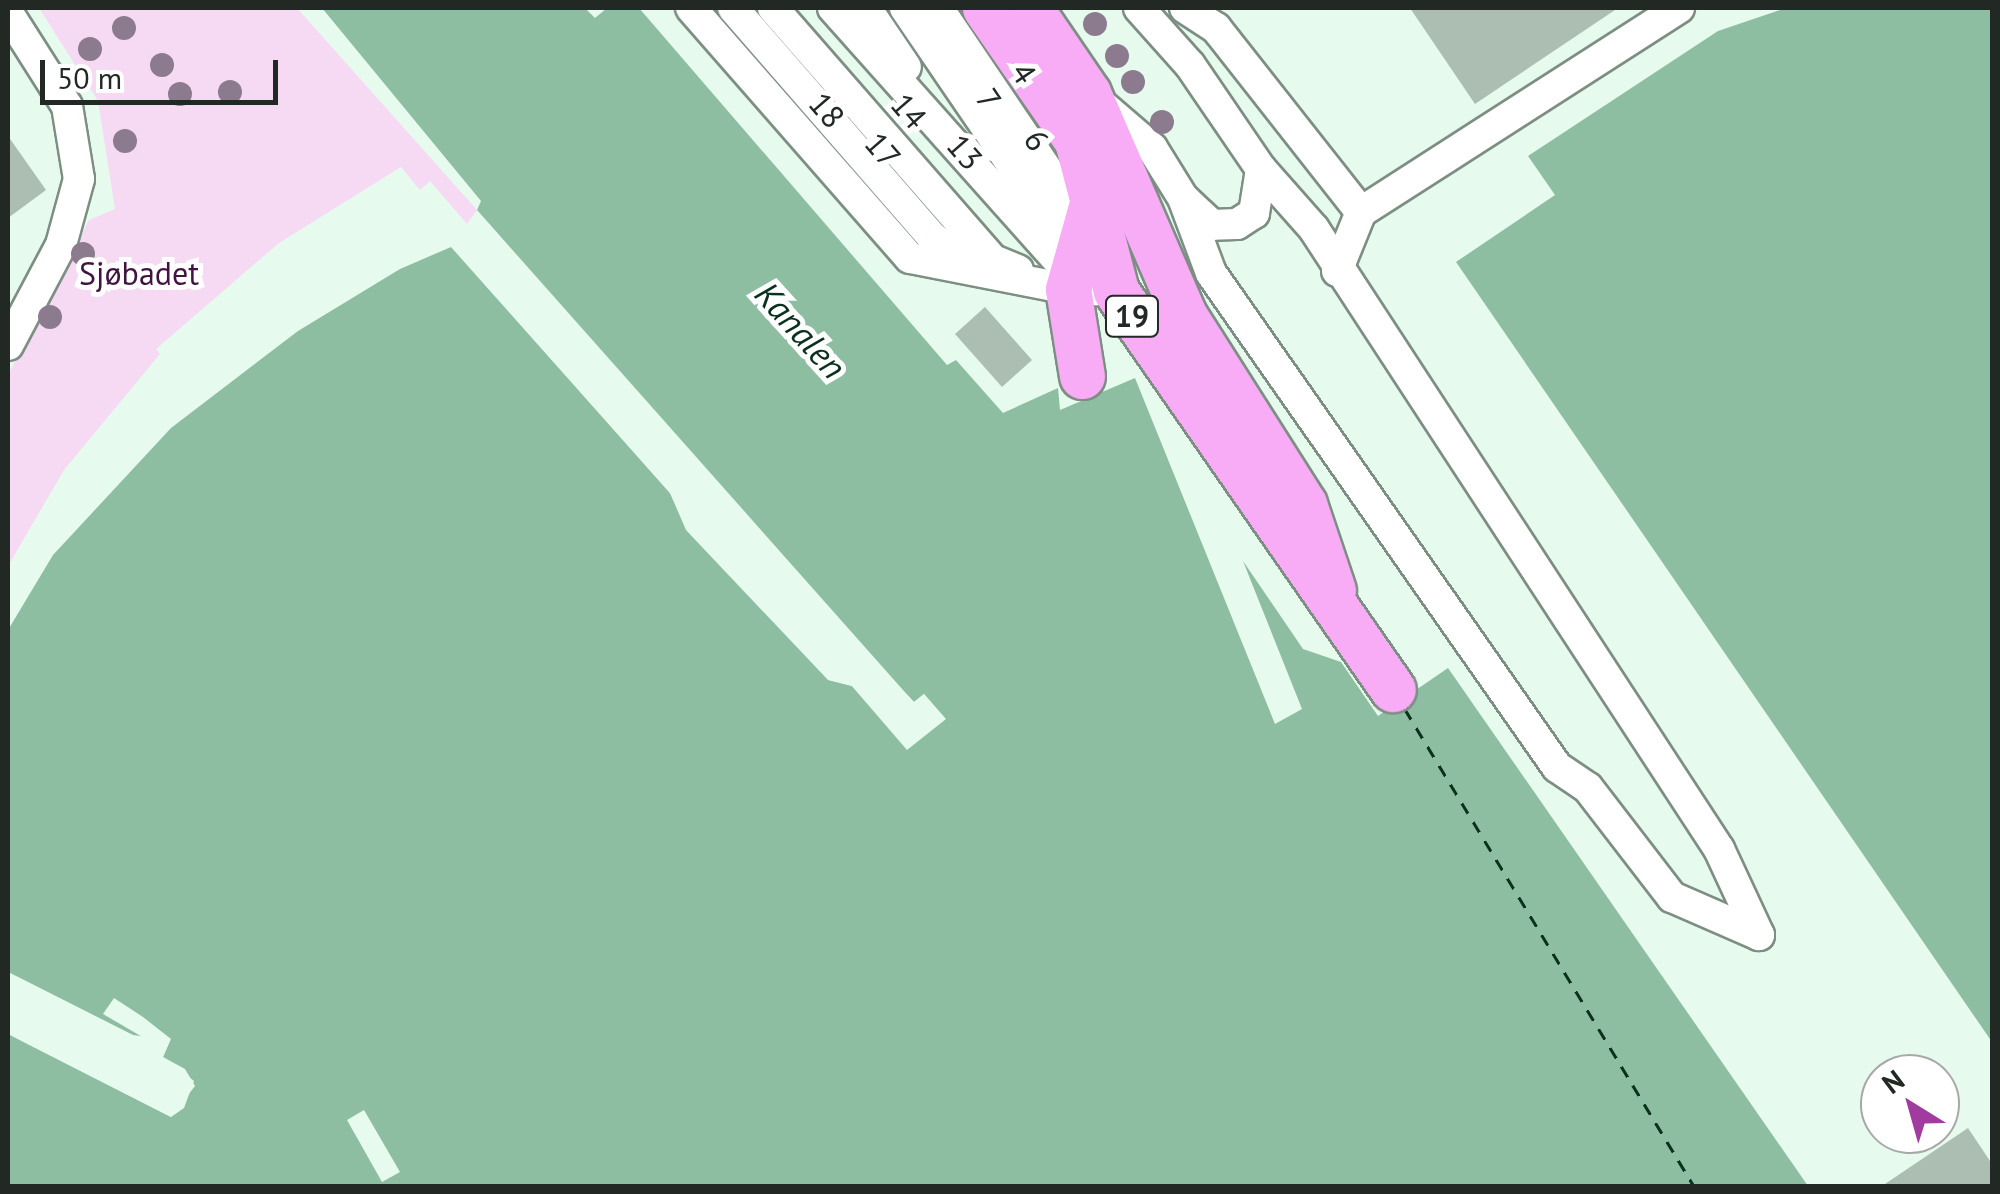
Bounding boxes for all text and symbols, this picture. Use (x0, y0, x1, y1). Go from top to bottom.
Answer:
scale bar (45, 40, 282, 102)
street label: 4 (1003, 55, 1045, 91)
text: 50 m (57, 58, 122, 97)
street label: 7 (968, 81, 1010, 117)
street label: 18 (801, 84, 853, 136)
street label: 14 (883, 85, 935, 137)
street label: 6 (1016, 122, 1058, 158)
street label: 17 (857, 124, 909, 176)
street label: 13 (939, 126, 991, 178)
park label: Sjøbadet (79, 254, 199, 292)
water label: Kanalen (747, 273, 855, 387)
road number: 19 (1104, 291, 1160, 341)
north arrow (1860, 1054, 1960, 1154)
text: N (1874, 1061, 1911, 1102)

